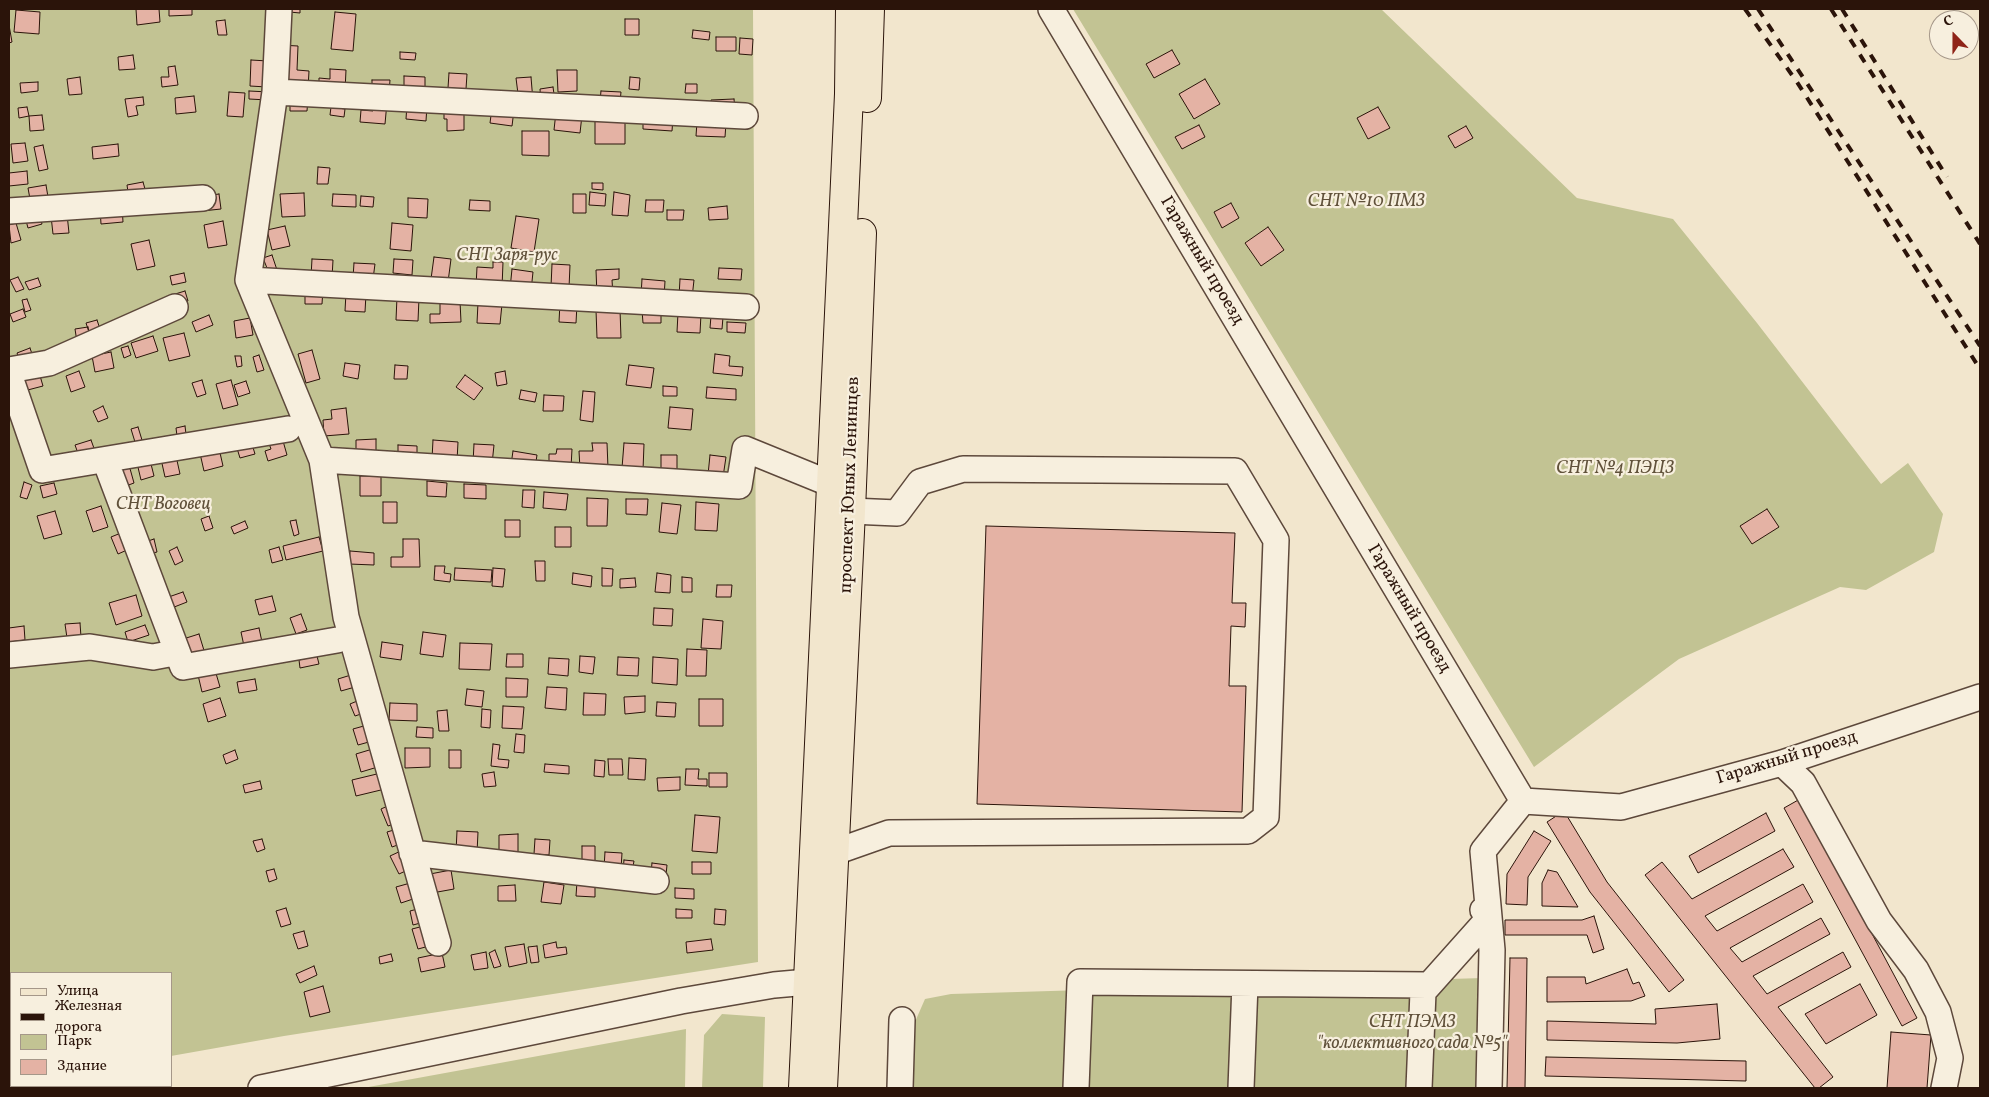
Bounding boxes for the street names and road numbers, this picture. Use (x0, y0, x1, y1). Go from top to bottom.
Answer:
street label: Гаражный проезд (1154, 193, 1248, 329)
street label: проспект Юных Ленинцев (836, 376, 866, 594)
street label: Гаражный проезд (1361, 541, 1455, 677)
street label: Гаражный проезд (1714, 727, 1860, 791)

